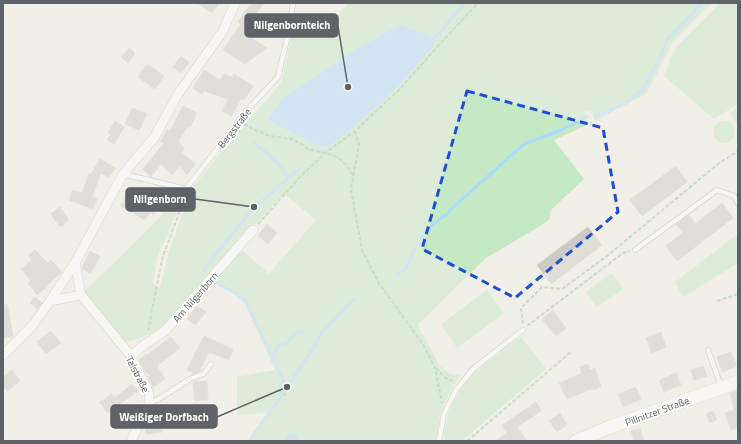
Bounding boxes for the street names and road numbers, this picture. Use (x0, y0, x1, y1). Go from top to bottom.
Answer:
street label: Bergstraße (214, 105, 255, 152)
street label: Am Nilgenborn (169, 269, 222, 326)
street label: Talstraße (122, 353, 153, 395)
street label: Pillnitzer Straße (623, 393, 691, 430)

